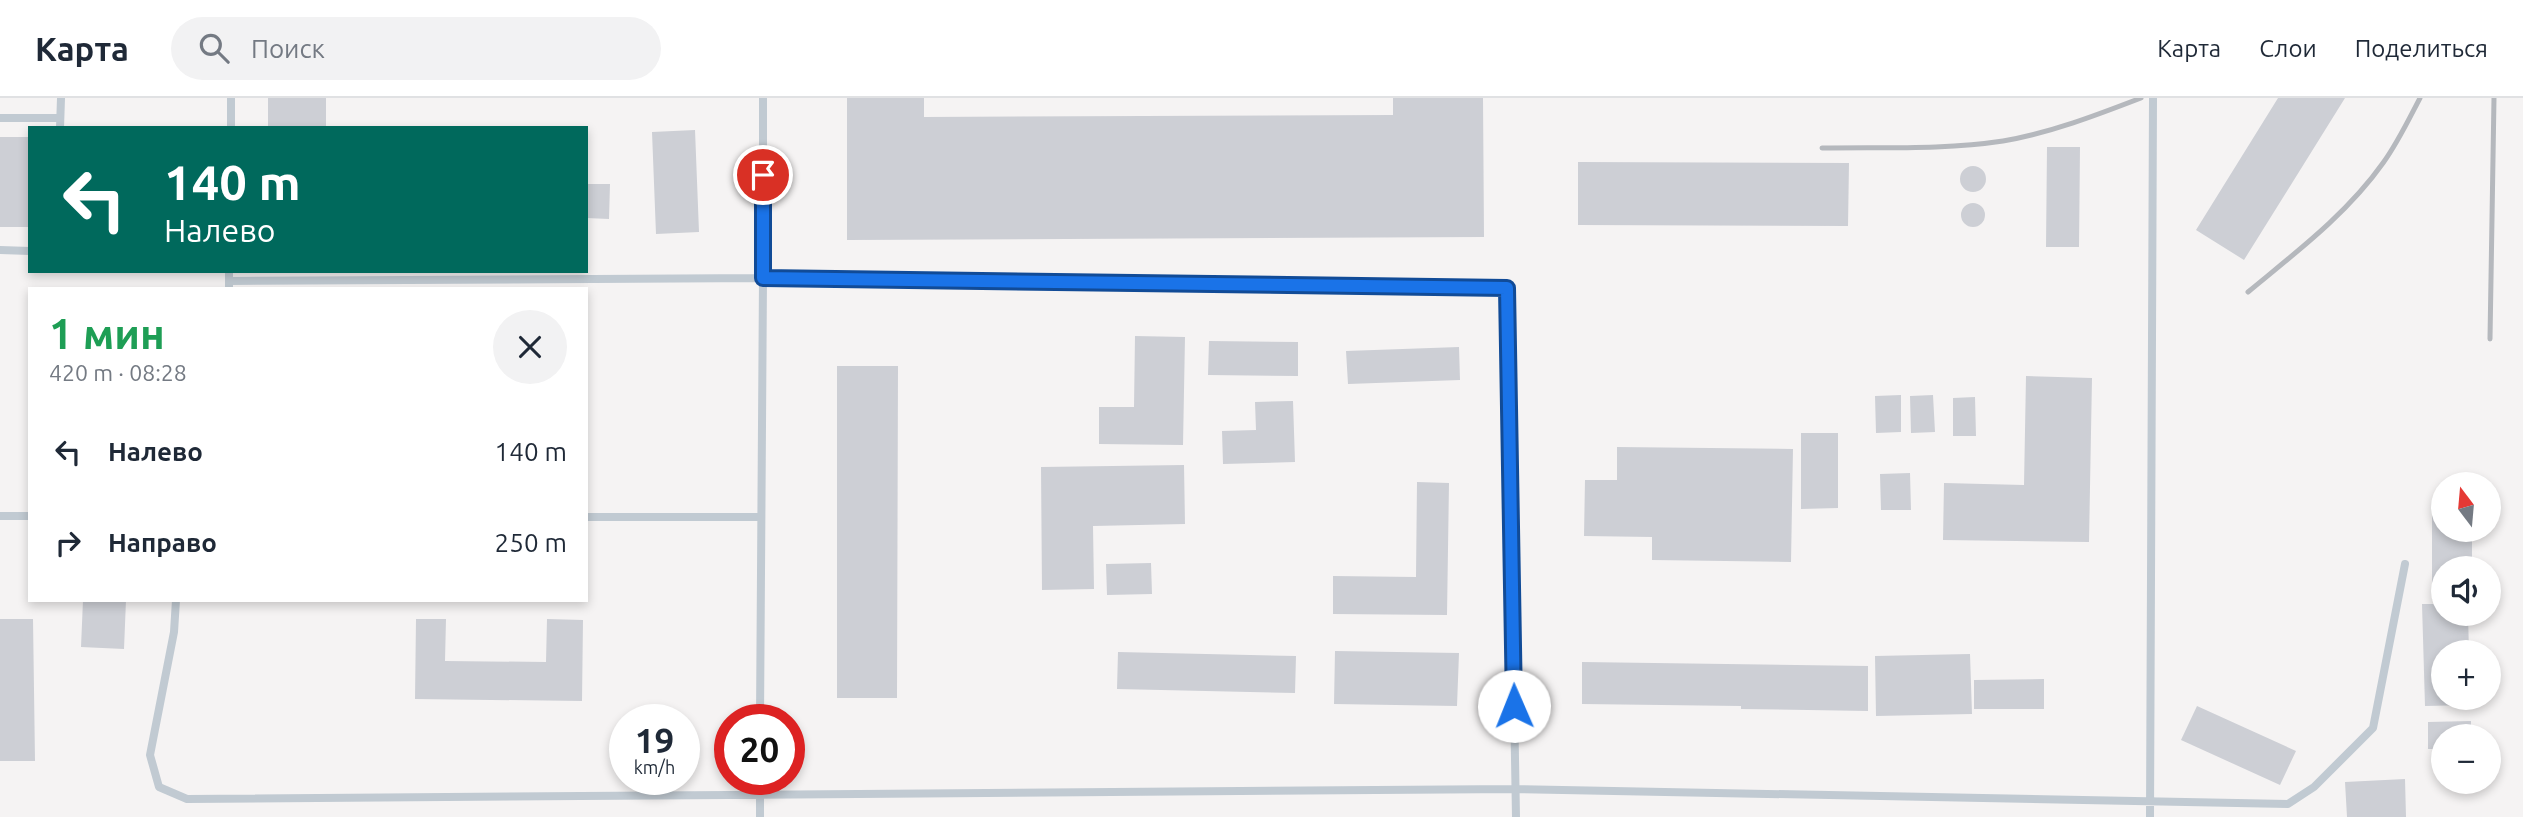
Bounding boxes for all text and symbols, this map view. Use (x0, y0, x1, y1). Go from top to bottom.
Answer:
search box (171, 17, 661, 80)
icon: search (195, 29, 233, 67)
text: Карта (35, 30, 129, 67)
text: Поиск (251, 34, 325, 63)
text: Карта (2157, 35, 2221, 62)
text: Слои (2259, 35, 2317, 62)
text: Поделиться (2355, 35, 2488, 62)
pin (733, 145, 793, 205)
icon: left (49, 154, 140, 245)
text: 140 m (164, 154, 301, 209)
icon: arrive (744, 156, 782, 194)
text: Налево (164, 212, 276, 248)
text: 1 мин (49, 310, 165, 357)
button: close (493, 310, 567, 384)
text: 420 m · 08:28 (49, 360, 187, 385)
icon: left (49, 433, 87, 471)
text: Налево (108, 437, 203, 466)
text: 140 m (495, 437, 567, 466)
north arrow (2431, 472, 2501, 542)
map controls (2431, 472, 2501, 794)
icon: right (49, 524, 87, 562)
text: Направо (108, 528, 217, 557)
text: 250 m (495, 528, 567, 557)
button: sound (2431, 556, 2501, 626)
button: + (2431, 640, 2501, 710)
position arrow (1477, 669, 1551, 743)
speed limit sign: 20 (714, 704, 805, 795)
text: 19 (635, 720, 674, 760)
button: − (2431, 724, 2501, 794)
text: km/h (634, 757, 675, 777)

